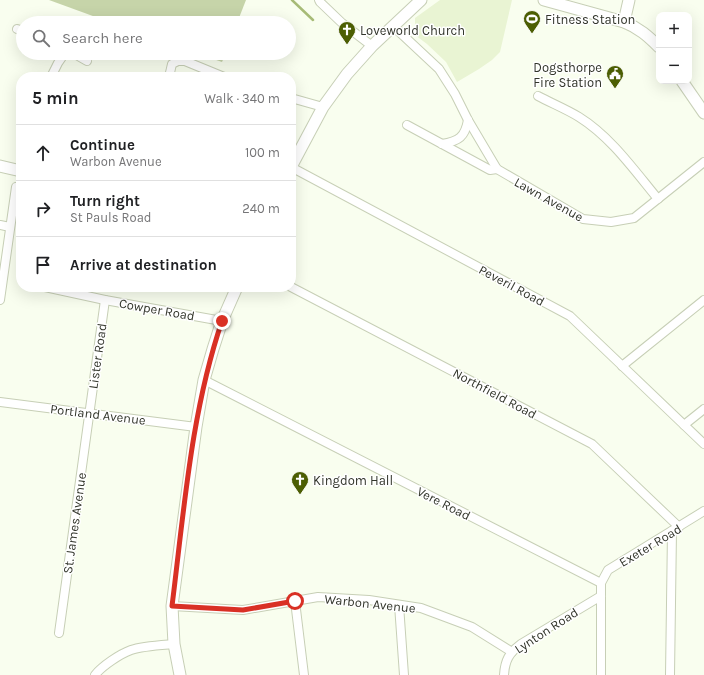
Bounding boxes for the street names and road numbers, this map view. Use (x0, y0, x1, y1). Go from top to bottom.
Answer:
street label: Lawn Avenue (512, 174, 586, 225)
street label: Peveril Road (476, 262, 547, 309)
street label: Cowper Road (118, 295, 196, 324)
street label: Lister Road (85, 322, 110, 390)
street label: Northfield Road (450, 365, 539, 422)
street label: Portland Avenue (49, 401, 147, 428)
street label: St. James Avenue (60, 471, 89, 575)
street label: Vere Road (415, 484, 473, 523)
street label: Exeter Road (616, 521, 684, 570)
street label: Warbon Avenue (324, 591, 417, 616)
street label: Lynton Road (512, 604, 581, 656)

